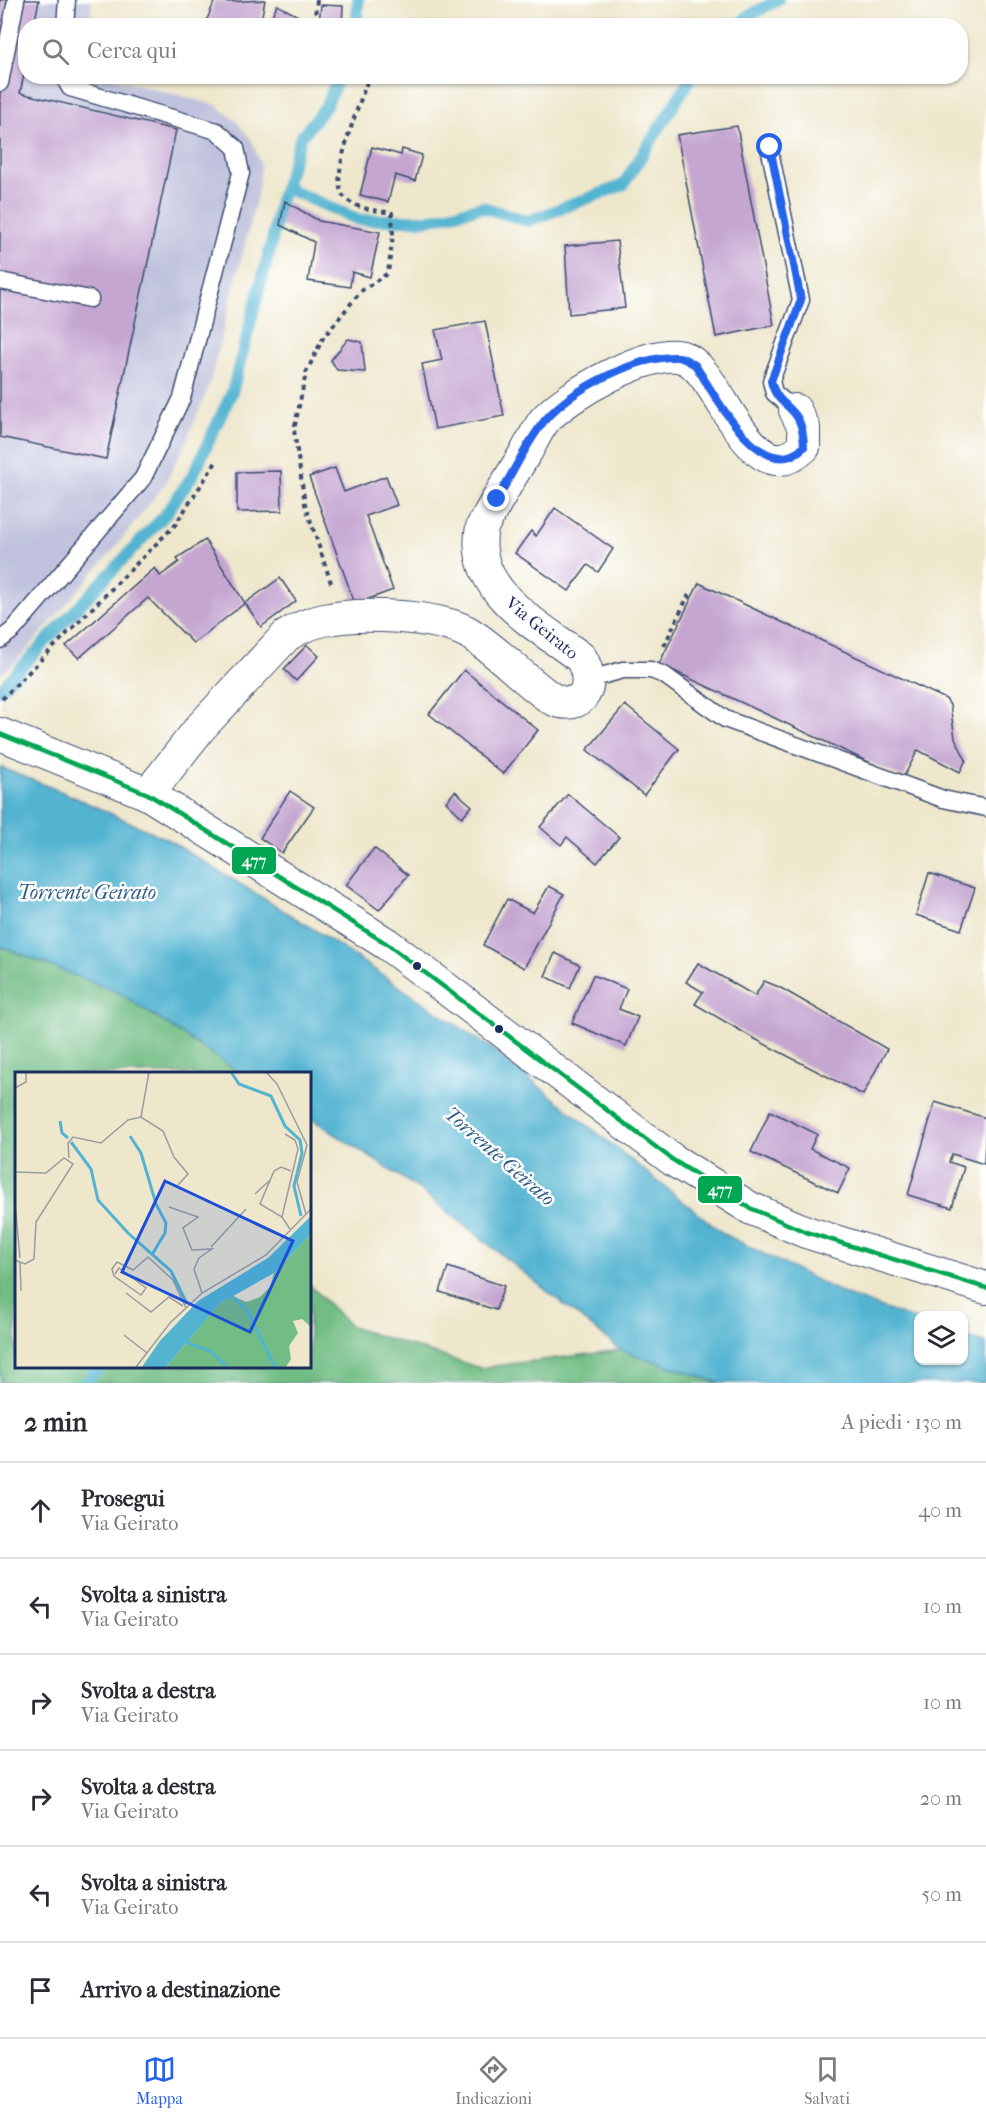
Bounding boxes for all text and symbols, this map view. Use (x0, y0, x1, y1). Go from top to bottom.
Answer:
search box (18, 18, 968, 84)
icon: search (39, 35, 72, 68)
text: Cerca qui (87, 38, 177, 64)
route start (756, 133, 782, 159)
route end (483, 485, 509, 511)
street label: Via Geirato (500, 592, 582, 664)
line badge: 477 (231, 846, 277, 875)
text: 477 (241, 851, 266, 871)
water label: Torrente Geirato (18, 881, 156, 904)
unlabelled marker (411, 960, 423, 972)
unlabelled marker (493, 1023, 505, 1035)
inset map (15, 1072, 310, 1368)
water label: Torrente Geirato (440, 1102, 560, 1211)
line badge: 477 (697, 1175, 743, 1204)
text: 477 (707, 1180, 732, 1200)
map controls (914, 1311, 968, 1365)
button: layers (914, 1311, 968, 1365)
text: 2 min (24, 1407, 87, 1438)
text: A piedi · 130 m (842, 1411, 962, 1434)
text: Prosegui (81, 1486, 165, 1512)
icon: ahead (24, 1494, 57, 1527)
text: 40 m (918, 1499, 962, 1522)
text: Via Geirato (81, 1512, 178, 1535)
text: Svolta a sinistra (81, 1582, 226, 1608)
icon: left (24, 1590, 57, 1623)
text: 10 m (923, 1595, 962, 1618)
text: Via Geirato (81, 1608, 178, 1631)
text: Svolta a destra (81, 1678, 215, 1704)
icon: right (24, 1686, 57, 1719)
text: 10 m (923, 1691, 962, 1714)
text: Via Geirato (81, 1704, 178, 1727)
text: Svolta a destra (81, 1774, 215, 1800)
icon: right (24, 1782, 57, 1815)
text: 20 m (920, 1787, 962, 1810)
text: Via Geirato (81, 1800, 178, 1823)
text: Svolta a sinistra (81, 1870, 226, 1896)
icon: left (24, 1878, 57, 1911)
text: 50 m (921, 1883, 962, 1906)
text: Via Geirato (81, 1896, 178, 1919)
icon: arrive (24, 1974, 57, 2007)
text: Arrivo a destinazione (81, 1977, 280, 2003)
tab: Mappa (136, 2053, 183, 2108)
tab: Indicazioni (455, 2053, 532, 2108)
tab: Salvati (804, 2053, 850, 2108)

